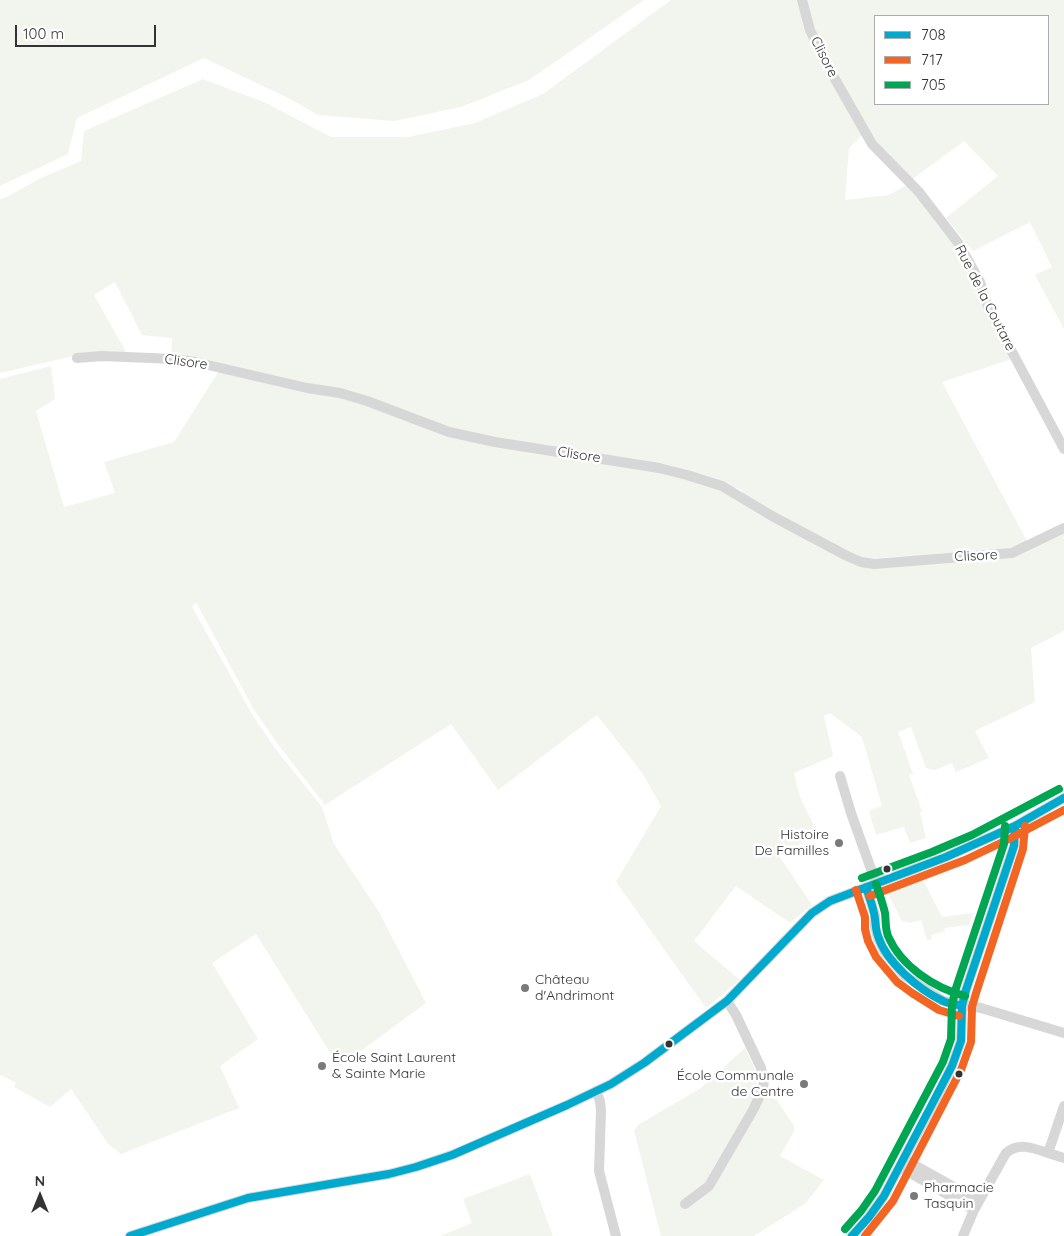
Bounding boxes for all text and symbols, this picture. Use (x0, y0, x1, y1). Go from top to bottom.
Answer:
scale bar (18, 15, 159, 47)
legend (874, 15, 1049, 105)
text: 100 m (23, 24, 64, 43)
text: 708 (921, 25, 946, 44)
street label: Clisore (807, 34, 841, 80)
text: 717 (921, 50, 943, 69)
text: 705 (921, 75, 946, 94)
street label: Rue de la Coutare (951, 242, 1019, 354)
street label: Clisore (163, 351, 209, 373)
street label: Clisore (556, 443, 602, 467)
street label: Clisore (954, 546, 998, 566)
place label: Histoire De Familles (754, 827, 829, 860)
marker: Histoire De Familles (833, 837, 845, 849)
unlabelled marker (882, 864, 892, 874)
place label: Château d'Andrimont (535, 972, 614, 1004)
marker: Château d'Andrimont (519, 982, 531, 994)
unlabelled marker (664, 1039, 674, 1049)
place label: École Saint Laurent & Sainte Marie (332, 1050, 456, 1082)
marker: École Saint Laurent & Sainte Marie (316, 1060, 328, 1072)
place label: École Communale de Centre (677, 1068, 794, 1100)
unlabelled marker (954, 1069, 964, 1079)
marker: École Communale de Centre (798, 1078, 810, 1090)
north arrow (15, 1171, 65, 1221)
text: N (35, 1172, 45, 1190)
place label: Pharmacie Tasquin (924, 1180, 994, 1212)
marker: Pharmacie Tasquin (908, 1190, 920, 1202)

